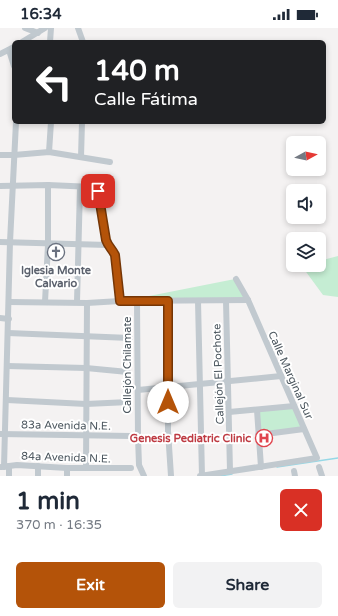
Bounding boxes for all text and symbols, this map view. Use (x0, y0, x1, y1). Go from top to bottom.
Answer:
text: 16:34 (20, 5, 62, 23)
text: 140 m (94, 54, 180, 88)
icon: left (28, 56, 80, 108)
text: Calle Fátima (94, 88, 198, 110)
north arrow (286, 136, 326, 176)
map controls (286, 136, 326, 272)
pin (81, 174, 115, 208)
icon: arrive (87, 180, 109, 202)
button: sound (286, 184, 326, 224)
button: layers (286, 232, 326, 272)
church icon: Iglesia Monte Calvario (46, 242, 66, 262)
place label: Iglesia Monte Calvario (21, 264, 92, 290)
street label: Callejón Chilamate (121, 316, 134, 414)
street label: Callejón El Pochote (210, 323, 227, 425)
street label: Calle Marginal Sur (265, 329, 316, 422)
position arrow (147, 381, 189, 423)
street label: 83a Avenida N.E. (21, 418, 111, 433)
hospital icon: Genesis Pediatric Clinic (254, 428, 274, 448)
place label: Genesis Pediatric Clinic (130, 432, 251, 445)
street label: 84a Avenida N.E. (21, 449, 111, 466)
text: 1 min (16, 487, 80, 516)
button: close (280, 489, 322, 531)
text: 370 m · 16:35 (16, 517, 102, 533)
button: Exit (16, 562, 165, 608)
button: Share (173, 562, 322, 608)

